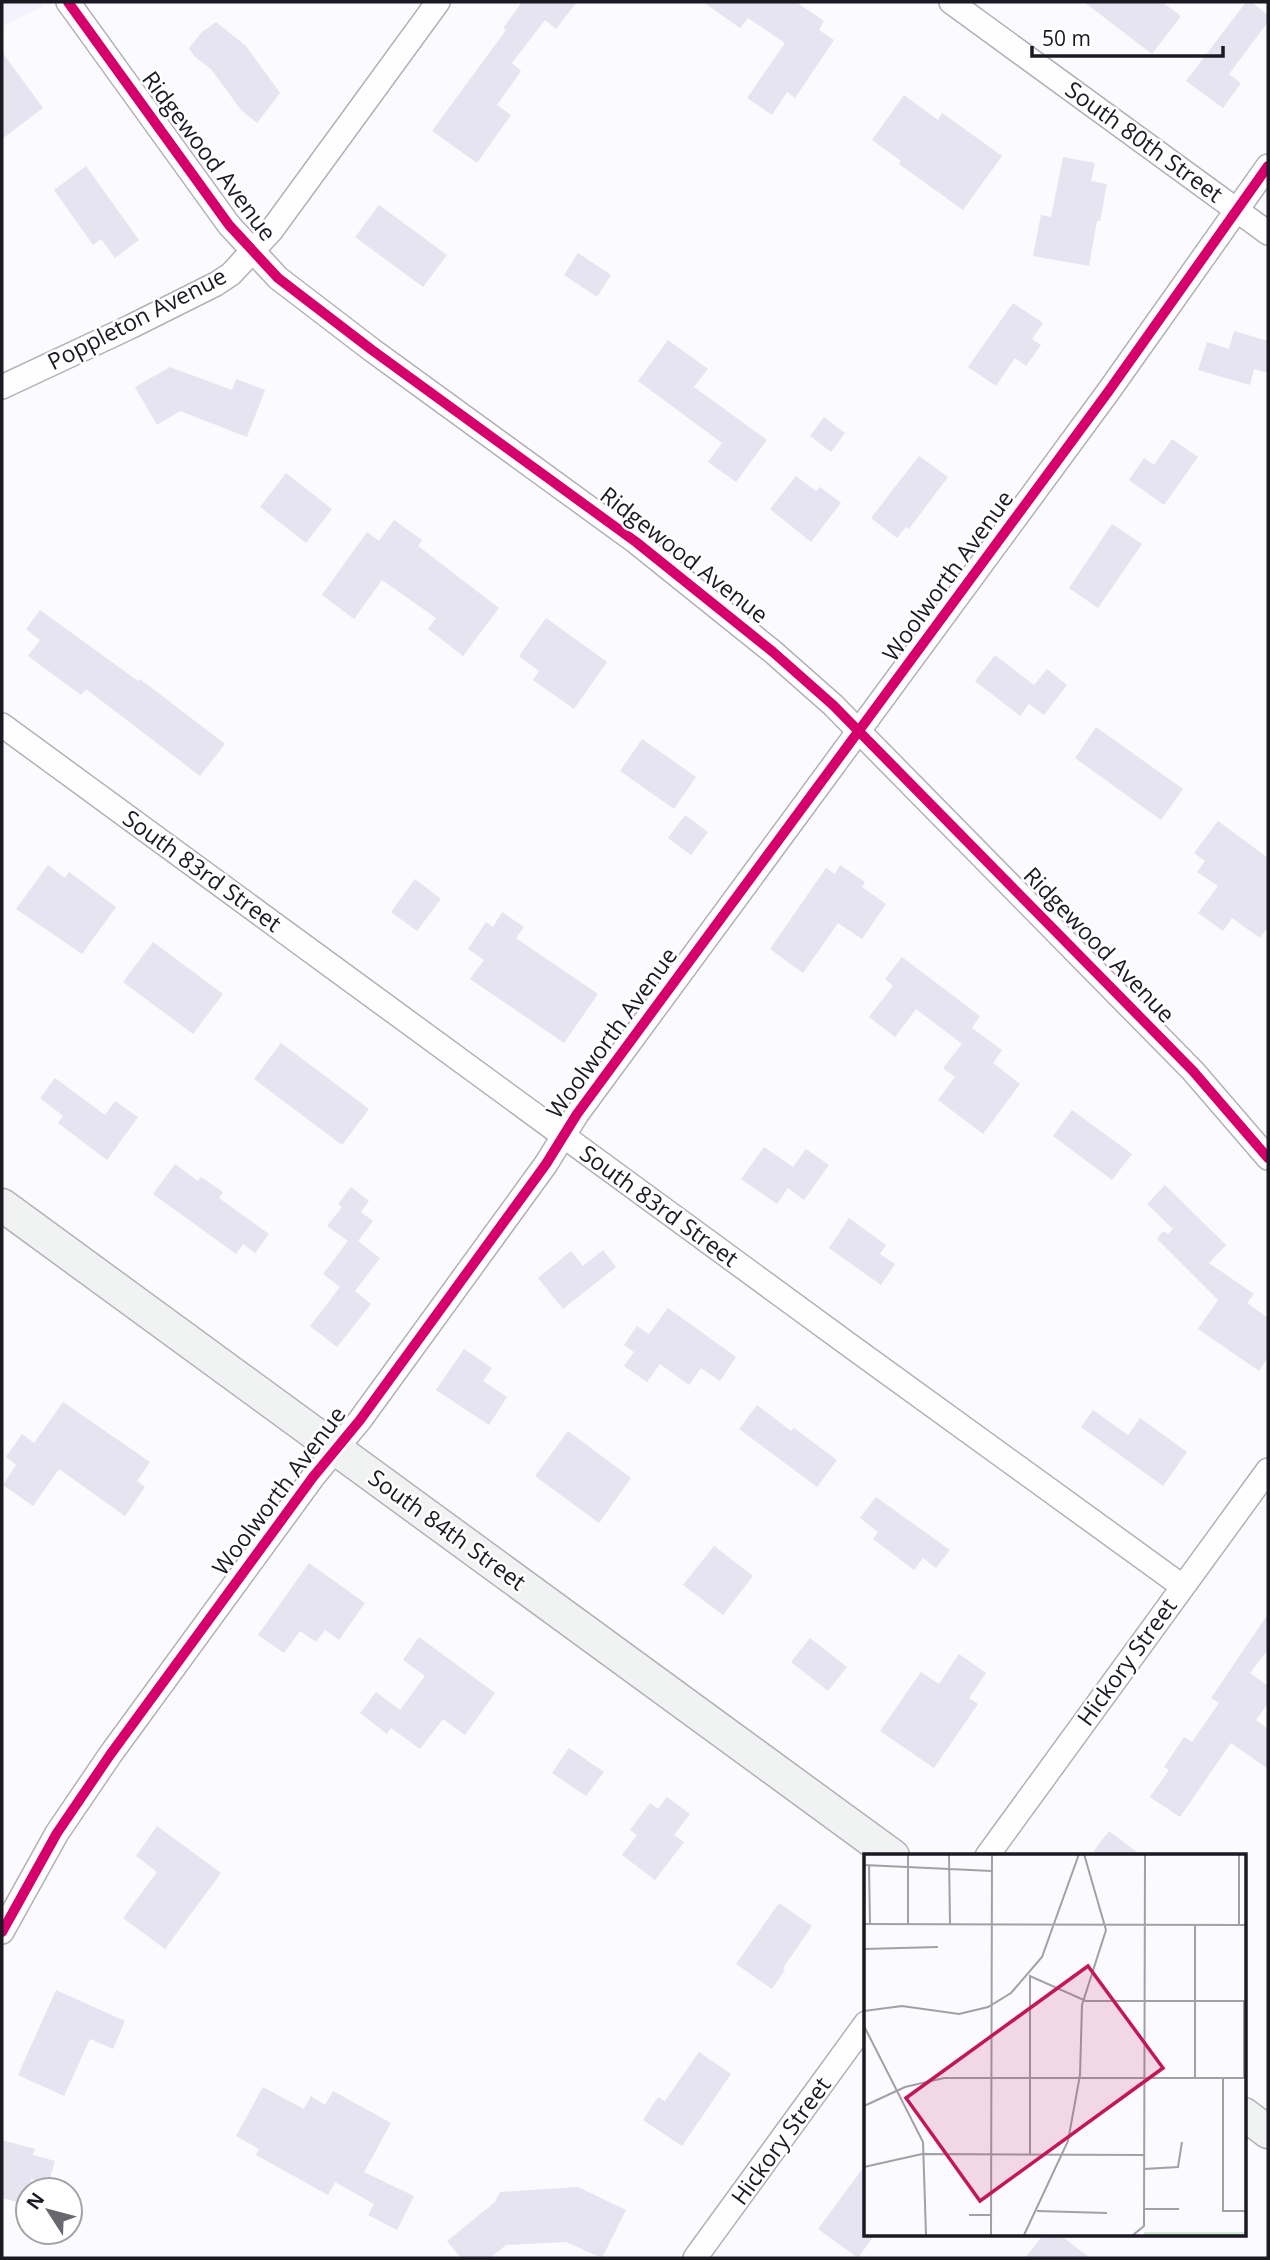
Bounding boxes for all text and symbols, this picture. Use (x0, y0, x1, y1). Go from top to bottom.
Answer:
scale bar (1032, 14, 1223, 58)
text: 50 m (1042, 24, 1091, 52)
street label: Ridgewood Avenue (135, 64, 284, 247)
street label: South 80th Street (1059, 73, 1230, 209)
street label: Poppleton Avenue (42, 259, 231, 377)
street label: Ridgewood Avenue (594, 478, 775, 630)
street label: Woolworth Avenue (874, 483, 1020, 667)
street label: South 83rd Street (117, 802, 288, 939)
street label: Ridgewood Avenue (1017, 859, 1182, 1029)
street label: Woolworth Avenue (538, 940, 684, 1124)
street label: South 83rd Street (574, 1137, 745, 1274)
street label: Woolworth Avenue (204, 1399, 352, 1582)
street label: South 84th Street (362, 1461, 533, 1597)
street label: Hickory Street (1069, 1591, 1183, 1732)
inset map (864, 1854, 1246, 2236)
street label: Hickory Street (723, 2070, 837, 2211)
north arrow (14, 2176, 84, 2246)
text: N (20, 2187, 50, 2215)

